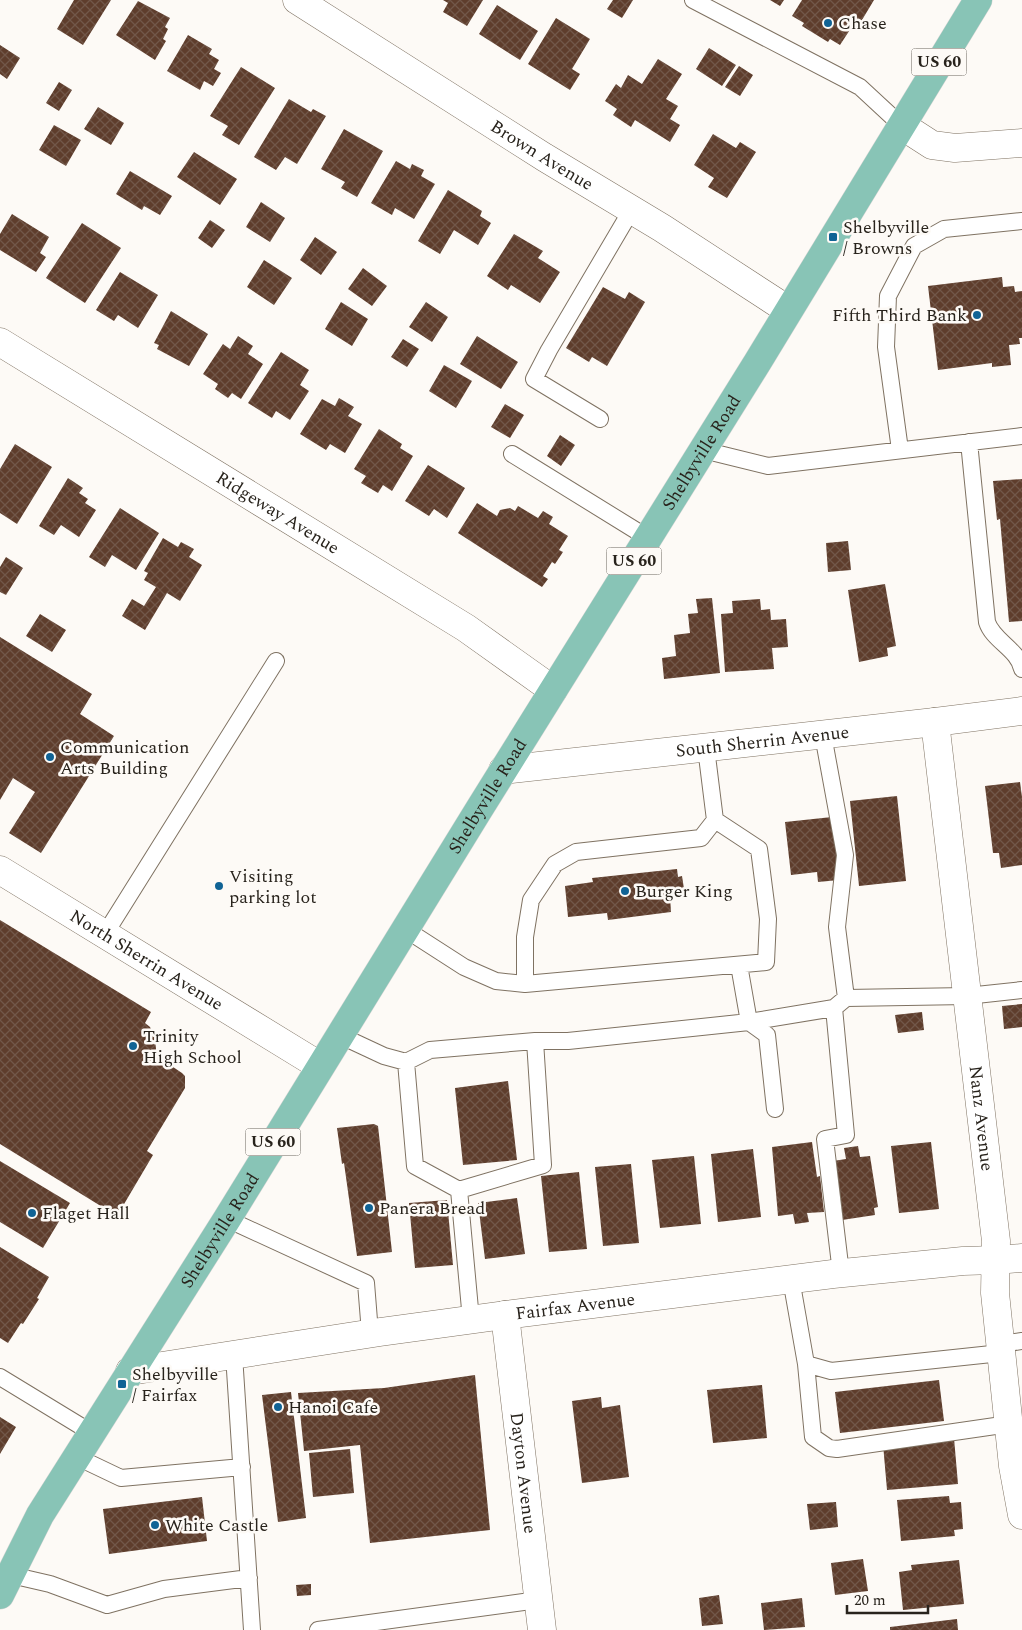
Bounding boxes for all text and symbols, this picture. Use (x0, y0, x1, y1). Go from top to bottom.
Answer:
place label: Chase (838, 10, 887, 37)
marker: Chase (822, 17, 834, 29)
road number: US 60 (912, 48, 966, 76)
street label: Brown Avenue (485, 113, 599, 197)
place label: Shelbyville / Browns (843, 214, 929, 262)
marker: Shelbyville / Browns (827, 231, 839, 243)
place label: Fifth Third Bank (832, 302, 967, 329)
marker: Fifth Third Bank (971, 309, 983, 321)
street label: Shelbyville Road (655, 389, 748, 515)
street label: Ridgeway Avenue (211, 464, 345, 561)
road number: US 60 (606, 548, 662, 574)
street label: South Sherrin Avenue (674, 718, 851, 764)
street label: Shelbyville Road (441, 733, 533, 859)
place label: Communication Arts Building (60, 734, 190, 782)
marker: Communication Arts Building (44, 751, 56, 763)
place label: Visiting parking lot (229, 863, 317, 911)
place label: Burger King (635, 878, 733, 905)
marker: Visiting parking lot (213, 880, 225, 892)
marker: Burger King (619, 885, 631, 897)
street label: North Sherrin Avenue (65, 902, 229, 1017)
place label: Trinity High School (143, 1023, 242, 1071)
marker: Trinity High School (127, 1040, 139, 1052)
street label: Nanz Avenue (962, 1064, 1001, 1173)
road number: US 60 (246, 1128, 300, 1156)
street label: Shelbyville Road (173, 1167, 266, 1293)
place label: Panera Bread (379, 1195, 485, 1222)
place label: Flaget Hall (42, 1200, 130, 1227)
marker: Panera Bread (363, 1202, 375, 1214)
marker: Flaget Hall (26, 1207, 38, 1219)
street label: Fairfax Avenue (514, 1285, 637, 1327)
place label: Shelbyville / Fairfax (132, 1361, 218, 1409)
marker: Shelbyville / Fairfax (116, 1378, 128, 1390)
place label: Hanoi Cafe (288, 1394, 378, 1421)
marker: Hanoi Cafe (272, 1401, 284, 1413)
street label: Dayton Avenue (503, 1411, 544, 1535)
place label: White Castle (165, 1512, 268, 1539)
marker: White Castle (149, 1519, 161, 1531)
scale bar (847, 1582, 928, 1614)
text: 20 m (854, 1589, 886, 1612)

